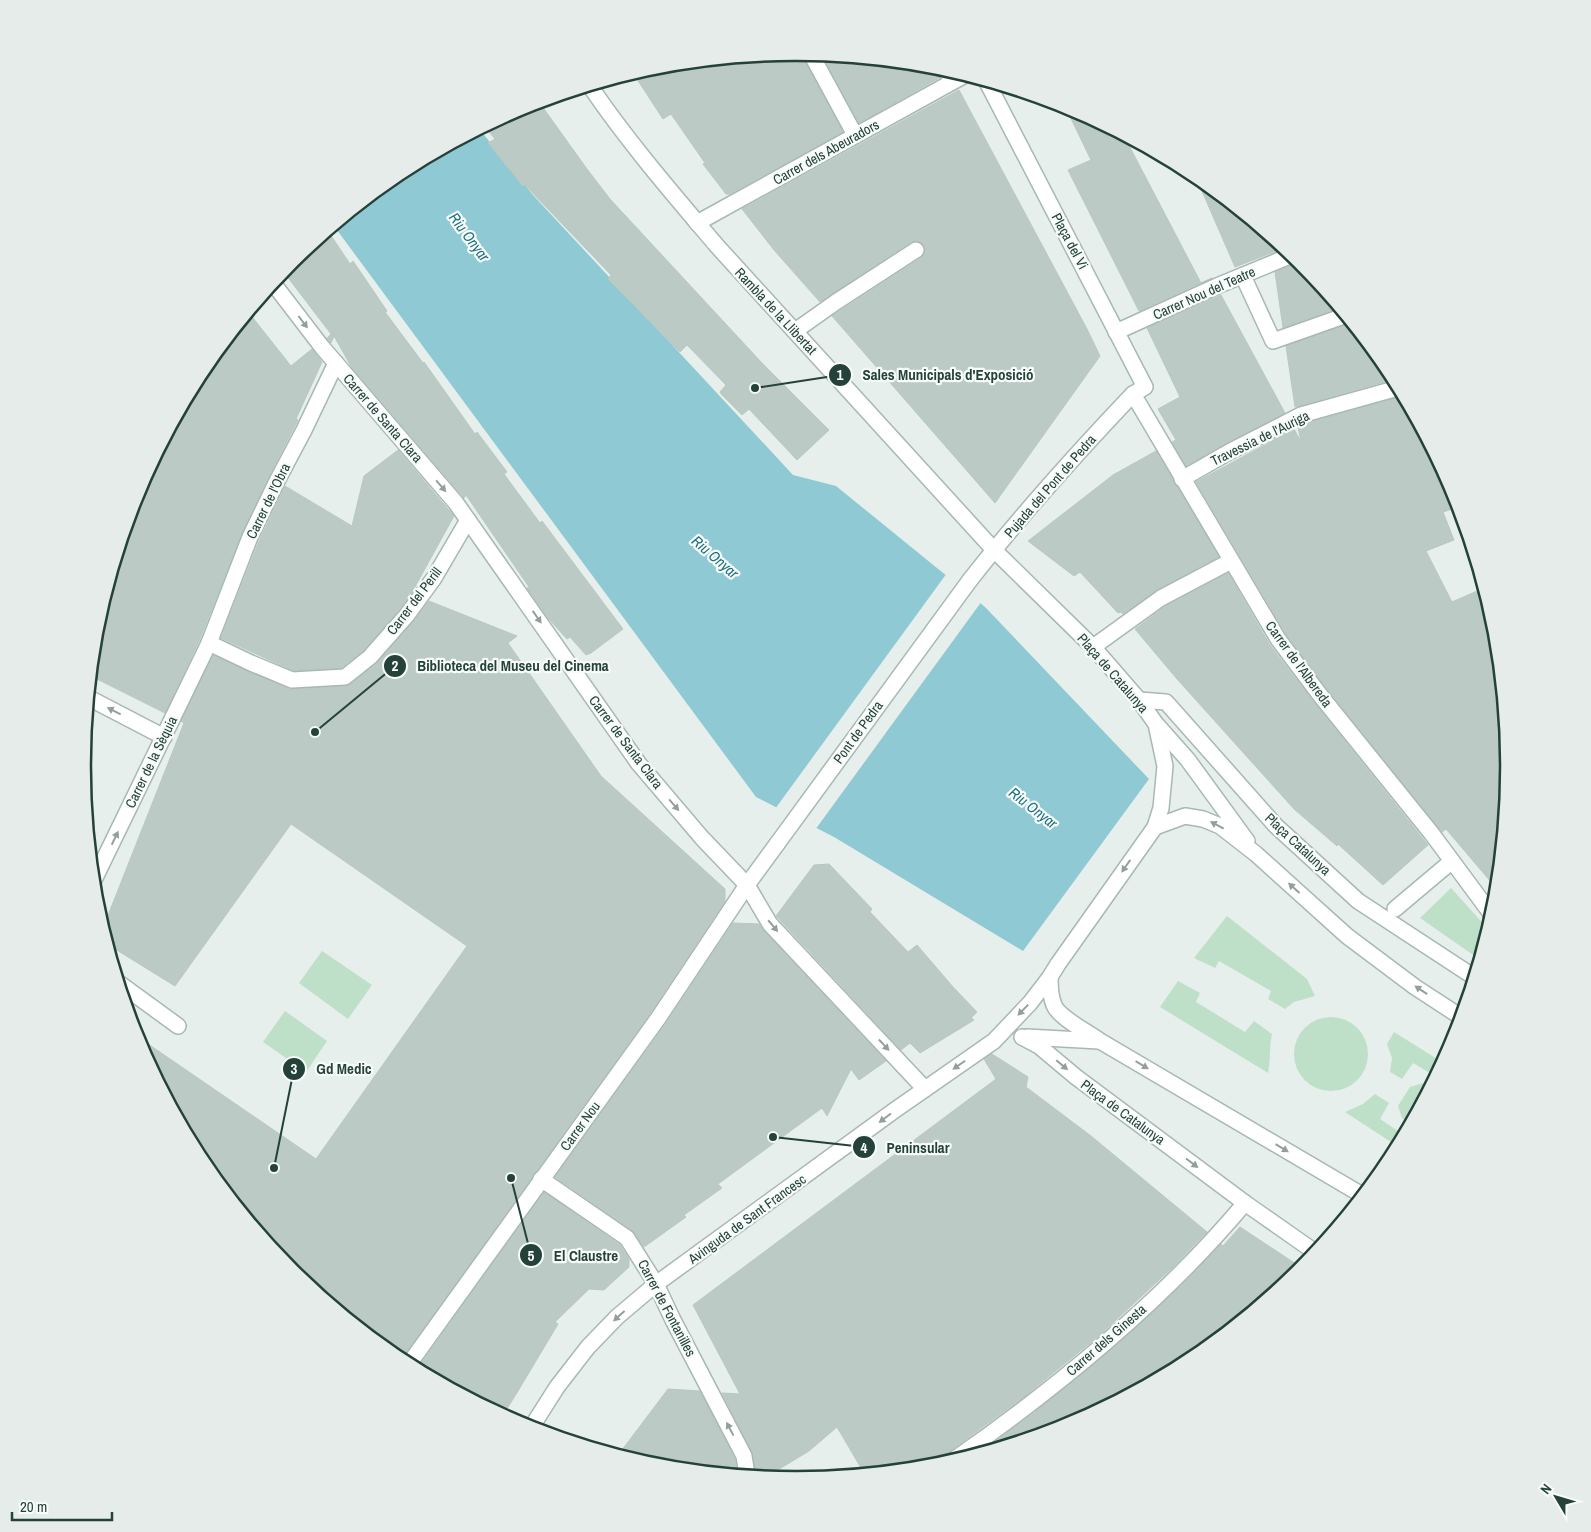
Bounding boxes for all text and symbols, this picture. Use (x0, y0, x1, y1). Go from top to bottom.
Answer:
street label: Carrer dels Abeuradors (770, 115, 882, 189)
water label: Riu Onyar (444, 208, 495, 266)
street label: Plaça del Vi (1048, 210, 1092, 272)
street label: Carrer Nou del Teatre (1150, 262, 1258, 324)
street label: Rambla de la Llibertat (731, 264, 821, 358)
one-way arrow (298, 315, 308, 329)
callout: Sales Municipals d'Exposició (828, 360, 1044, 390)
text: 1 (837, 364, 844, 385)
text: Sales Municipals d'Exposició (862, 364, 1034, 385)
street label: Carrer de Santa Clara (339, 370, 427, 467)
street label: Travessia de l'Auriga (1208, 406, 1313, 470)
street label: Pujada del Pont de Pedra (1000, 430, 1100, 541)
street label: Carrer de l'Obra (242, 460, 294, 542)
one-way arrow (436, 479, 447, 492)
water label: Riu Onyar (687, 530, 744, 584)
street label: Carrer del Perill (383, 563, 445, 639)
one-way arrow (532, 611, 542, 624)
street label: Carrer de l'Albereda (1262, 617, 1337, 711)
street label: Plaça de Catalunya (1074, 630, 1153, 717)
callout: Biblioteca del Museu del Cinema (383, 651, 619, 681)
text: 2 (392, 655, 399, 676)
text: Biblioteca del Museu del Cinema (417, 655, 609, 676)
street label: Carrer de Santa Clara (585, 692, 667, 793)
street label: Pont de Pedra (829, 697, 887, 767)
one-way arrow (106, 707, 121, 715)
street label: Carrer de la Sèquia (121, 712, 181, 811)
water label: Riu Onyar (1005, 782, 1063, 834)
one-way arrow (668, 799, 679, 811)
street label: Plaça Catalunya (1261, 809, 1335, 880)
one-way arrow (1211, 821, 1224, 830)
one-way arrow (111, 831, 119, 845)
one-way arrow (1121, 859, 1132, 872)
one-way arrow (1288, 883, 1301, 894)
one-way arrow (767, 920, 778, 933)
one-way arrow (1414, 985, 1427, 995)
one-way arrow (1017, 1004, 1029, 1016)
one-way arrow (878, 1038, 890, 1050)
callout: Gd Medic (281, 1054, 382, 1084)
text: 3 (291, 1058, 298, 1079)
text: Gd Medic (316, 1058, 372, 1079)
one-way arrow (1055, 1059, 1067, 1071)
one-way arrow (953, 1060, 966, 1070)
one-way arrow (1136, 1061, 1149, 1070)
street label: Plaça de Catalunya (1077, 1075, 1169, 1149)
street label: Carrer Nou (556, 1098, 604, 1154)
one-way arrow (879, 1112, 892, 1123)
callout: Peninsular (852, 1132, 959, 1162)
text: 4 (861, 1137, 868, 1158)
text: Peninsular (887, 1137, 950, 1158)
one-way arrow (1276, 1143, 1289, 1152)
one-way arrow (1185, 1157, 1198, 1168)
street label: Avinguda de Sant Francesc (684, 1170, 810, 1268)
callout: El Claustre (518, 1240, 628, 1270)
text: 5 (528, 1245, 535, 1266)
text: El Claustre (554, 1245, 618, 1266)
street label: Carrer de Fontanilles (634, 1256, 700, 1360)
street label: Carrer dels Ginesta (1062, 1300, 1150, 1380)
one-way arrow (612, 1310, 625, 1321)
one-way arrow (726, 1422, 734, 1437)
north arrow (1531, 1472, 1581, 1522)
text: N (1536, 1480, 1555, 1498)
scale bar (12, 1490, 112, 1522)
text: 20 m (20, 1496, 47, 1517)

